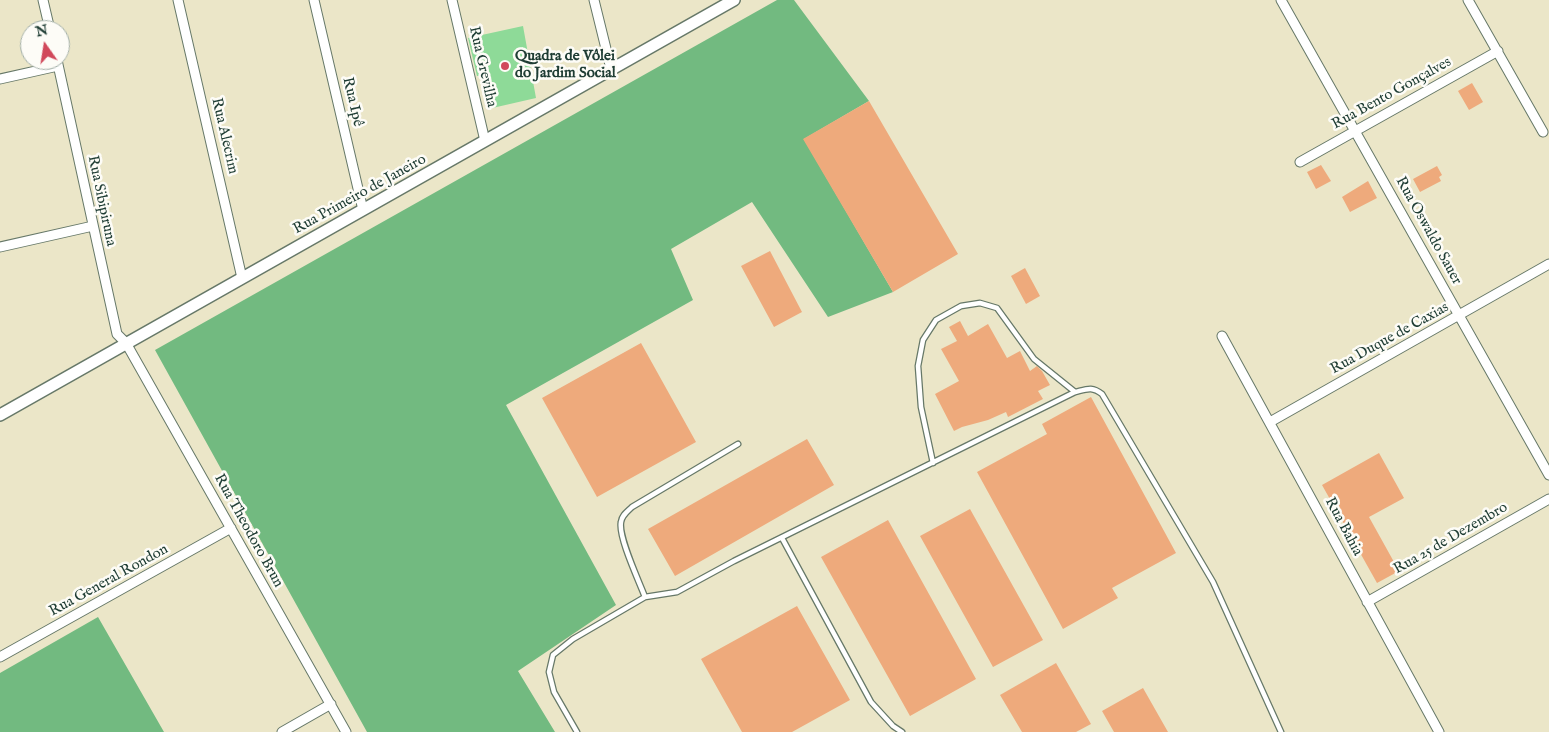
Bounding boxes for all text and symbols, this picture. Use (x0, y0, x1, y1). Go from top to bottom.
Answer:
north arrow (20, 20, 70, 70)
text: N (34, 21, 50, 41)
street label: Rua Grevilha (464, 25, 500, 109)
place label: Quadra de Vôlei do Jardim Social (515, 48, 616, 83)
street label: Rua Bento Gonçalves (1329, 54, 1455, 134)
marker: Quadra de Vôlei do Jardim Social (499, 60, 511, 72)
street label: Rua Ipê (338, 75, 366, 129)
street label: Rua Alecrim (207, 96, 241, 176)
street label: Rua Primeiro de Janeiro (290, 151, 430, 239)
street label: Rua Sibipiruna (83, 154, 119, 248)
street label: Rua Oswaldo Sauer (1391, 174, 1465, 288)
street label: Rua Duque de Caxias (1328, 299, 1452, 379)
street label: Rua Theodoro Brun (209, 471, 287, 591)
street label: Rua Bahia (1320, 495, 1366, 559)
street label: Rua 25 de Dezembro (1391, 499, 1511, 579)
street label: Rua General Rondon (46, 541, 172, 621)

